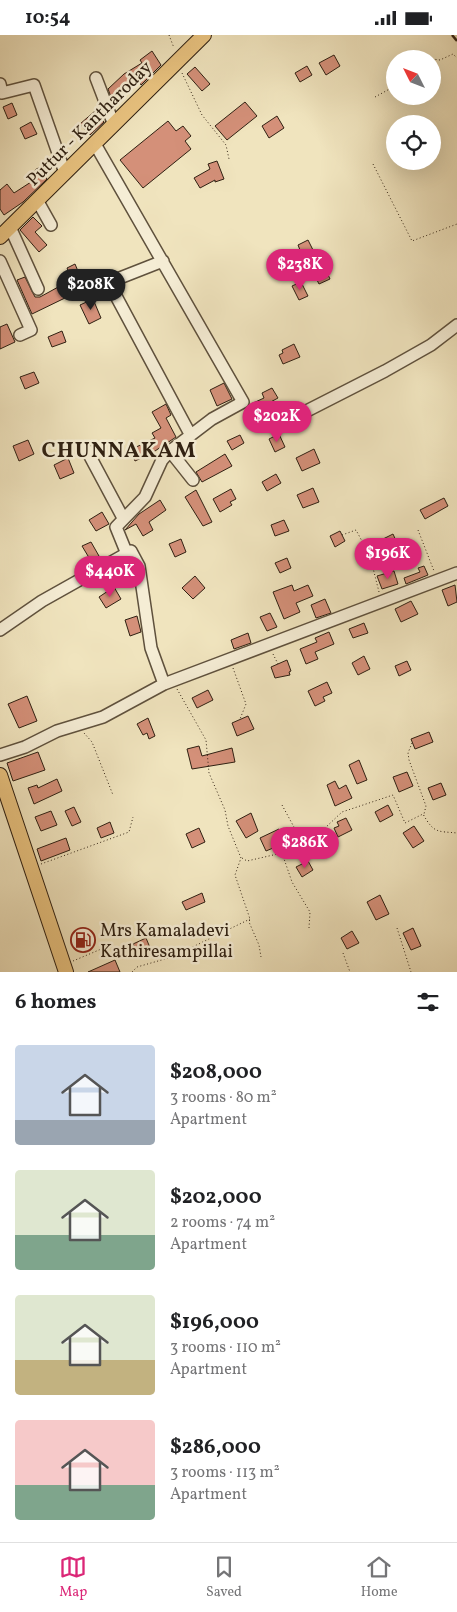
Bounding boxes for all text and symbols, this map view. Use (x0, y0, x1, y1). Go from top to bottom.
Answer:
text: 10:54 (25, 5, 70, 31)
north arrow (386, 50, 441, 105)
map controls (386, 50, 441, 170)
street label: Puttur - Kantharoday (22, 56, 159, 192)
button: locate (386, 115, 441, 170)
pin: $238K (265, 249, 335, 291)
text: $238K (277, 254, 323, 276)
pin: $208K (56, 269, 126, 311)
text: $208K (67, 274, 115, 296)
pin: $202K (242, 401, 312, 443)
text: $202K (254, 406, 300, 428)
district label: CHUNNAKAM (42, 436, 197, 467)
pin: $196K (353, 537, 423, 580)
text: $196K (366, 543, 410, 565)
pin: $440K (75, 555, 145, 598)
text: $440K (85, 561, 135, 583)
pin: $286K (270, 827, 340, 869)
text: $286K (282, 832, 328, 854)
place label: Mrs Kamaladevi Kathiresampillai (100, 919, 233, 965)
fuel station icon: Mrs Kamaladevi Kathiresampillai (70, 927, 96, 953)
text: 6 homes (15, 988, 96, 1017)
icon: filters (414, 988, 442, 1016)
text: $208,000 (170, 1058, 262, 1087)
icon: home (55, 1065, 115, 1125)
text: 3 rooms · 80 m² (170, 1087, 277, 1109)
text: Apartment (170, 1109, 247, 1131)
text: $202,000 (170, 1183, 262, 1212)
icon: home (55, 1190, 115, 1250)
text: 2 rooms · 74 m² (170, 1212, 275, 1234)
text: Apartment (170, 1234, 247, 1256)
text: $196,000 (170, 1308, 259, 1337)
icon: home (55, 1315, 115, 1375)
text: 3 rooms · 110 m² (170, 1337, 281, 1359)
text: Apartment (170, 1359, 247, 1381)
text: $286,000 (170, 1433, 261, 1462)
icon: home (55, 1440, 115, 1500)
text: 3 rooms · 113 m² (170, 1462, 280, 1484)
text: Apartment (170, 1484, 247, 1506)
tab: Map (59, 1553, 87, 1602)
tab: Saved (206, 1553, 242, 1602)
tab: Home (361, 1553, 398, 1602)

